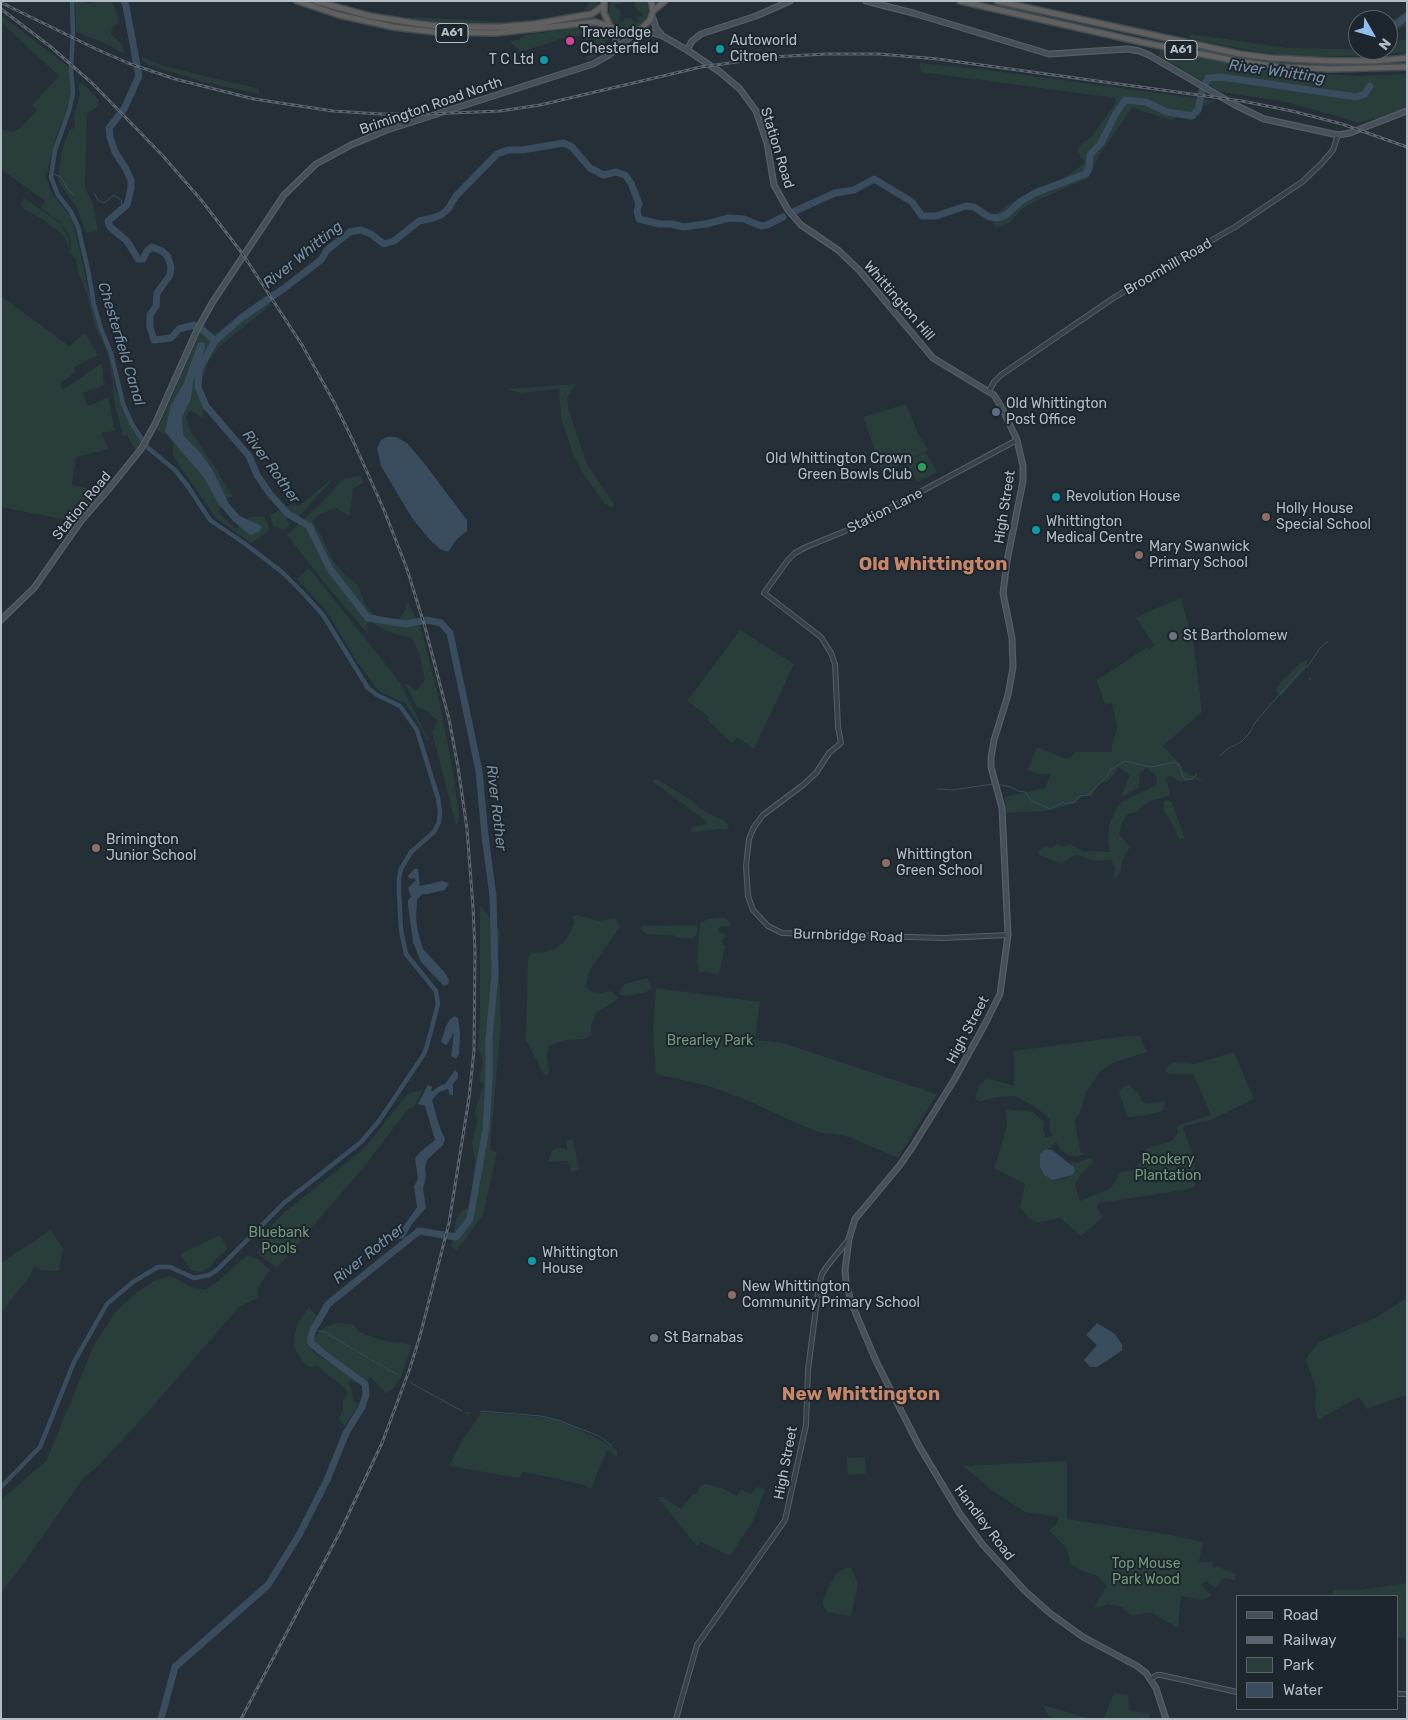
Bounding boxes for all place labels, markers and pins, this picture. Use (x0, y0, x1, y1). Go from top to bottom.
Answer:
place label: Travelodge Chesterfield (580, 25, 659, 58)
place label: Autoworld Citroen (730, 33, 797, 65)
marker: Travelodge Chesterfield (564, 35, 576, 47)
marker: Autoworld Citroen (714, 43, 726, 55)
place label: T C Ltd (489, 52, 534, 68)
marker: T C Ltd (538, 54, 550, 66)
place label: Old Whittington Post Office (1006, 396, 1107, 428)
marker: Old Whittington Post Office (990, 406, 1002, 418)
place label: Old Whittington Crown Green Bowls Club (766, 451, 912, 484)
marker: Old Whittington Crown Green Bowls Club (916, 461, 928, 473)
place label: Revolution House (1066, 489, 1180, 505)
marker: Revolution House (1050, 491, 1062, 503)
place label: Holly House Special School (1276, 501, 1371, 534)
marker: Holly House Special School (1260, 511, 1272, 523)
place label: Whittington Medical Centre (1046, 514, 1143, 546)
marker: Whittington Medical Centre (1030, 524, 1042, 536)
place label: Mary Swanwick Primary School (1149, 539, 1250, 572)
marker: Mary Swanwick Primary School (1133, 549, 1145, 561)
place label: St Bartholomew (1183, 628, 1288, 644)
marker: St Bartholomew (1167, 630, 1179, 642)
place label: Brimington Junior School (106, 832, 196, 864)
marker: Brimington Junior School (90, 842, 102, 854)
place label: Whittington Green School (896, 847, 983, 880)
marker: Whittington Green School (880, 857, 892, 869)
place label: Whittington House (542, 1245, 618, 1278)
marker: Whittington House (526, 1255, 538, 1267)
place label: New Whittington Community Primary School (742, 1279, 920, 1311)
marker: New Whittington Community Primary School (726, 1289, 738, 1301)
place label: St Barnabas (664, 1330, 743, 1346)
marker: St Barnabas (648, 1332, 660, 1344)

